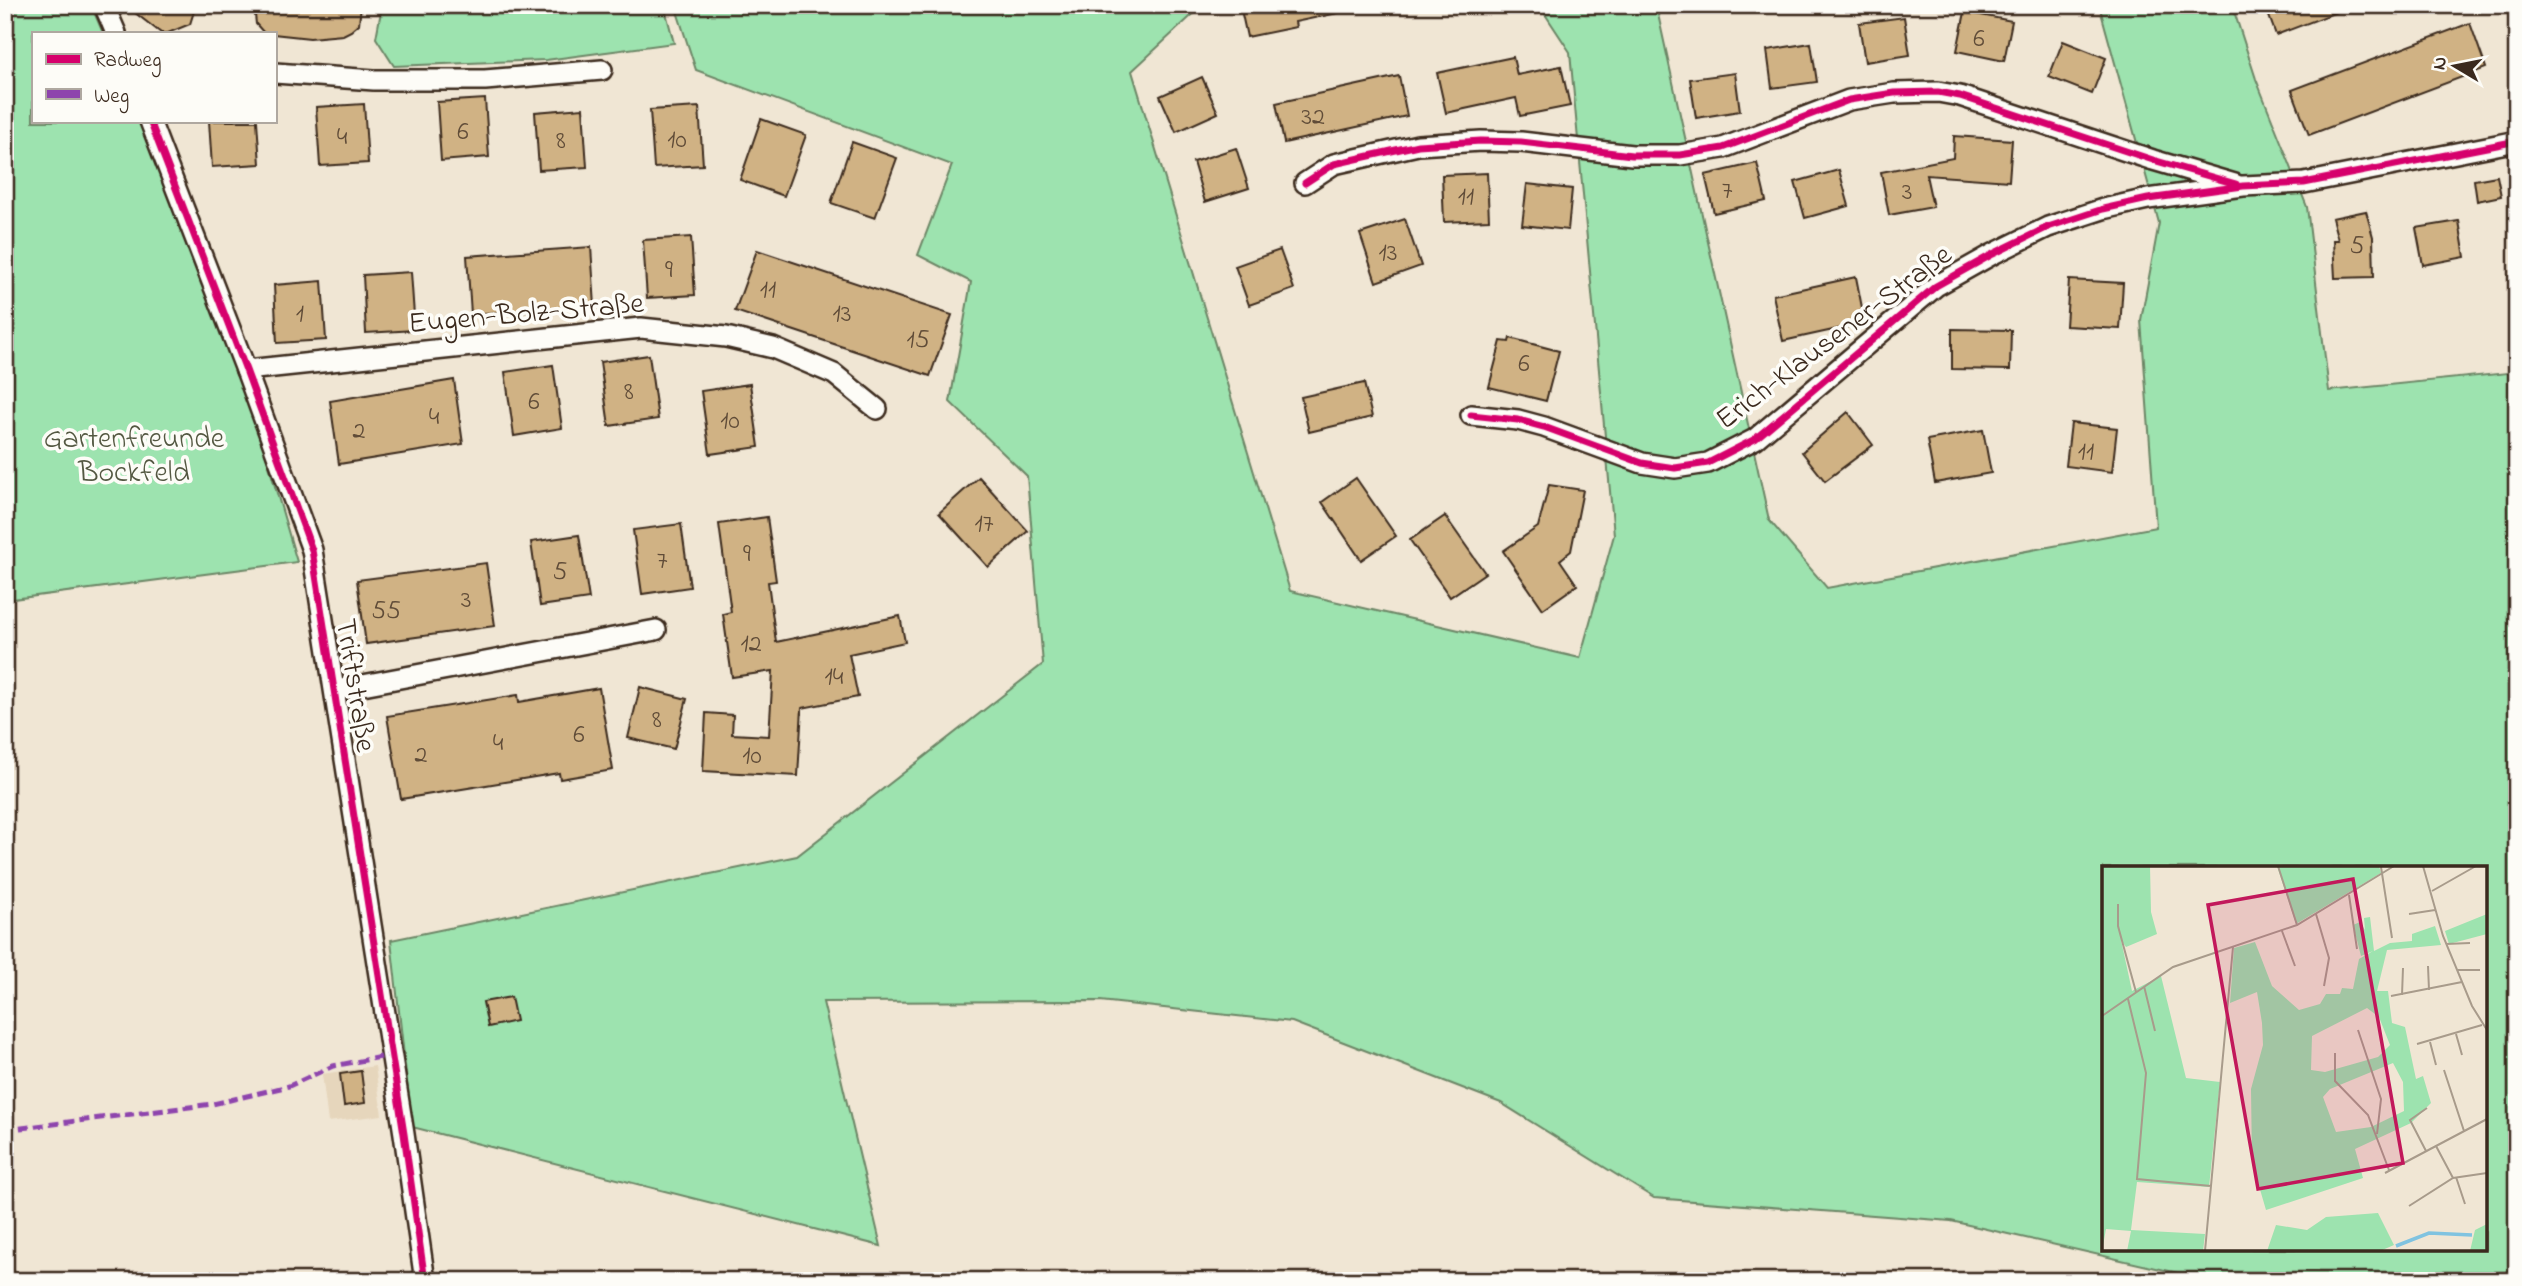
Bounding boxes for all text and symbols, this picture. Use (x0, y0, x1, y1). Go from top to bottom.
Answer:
house number: 6 (1973, 21, 1985, 59)
legend (32, 32, 276, 122)
north arrow (2420, 32, 2490, 102)
text: Radweg (94, 46, 161, 78)
text: N (2426, 55, 2455, 72)
text: Weg (94, 82, 129, 114)
house number: 32 (1301, 99, 1325, 137)
house number: 6 (457, 114, 469, 152)
house number: 4 (337, 119, 348, 157)
house number: 10 (667, 122, 687, 160)
house number: 8 (556, 123, 566, 161)
house number: 7 (1722, 173, 1733, 211)
house number: 3 (1902, 174, 1912, 212)
house number: 11 (1458, 179, 1474, 217)
house number: 5 (2350, 228, 2365, 266)
street label: Erich-Klausener-Straße (1707, 234, 1963, 442)
house number: 13 (1378, 235, 1398, 273)
house number: 9 (665, 252, 673, 290)
house number: 11 (760, 272, 776, 310)
street label: Eugen-Bolz-Straße (407, 283, 646, 347)
house number: 1 (296, 296, 304, 334)
house number: 13 (832, 296, 852, 334)
house number: 15 (906, 322, 930, 360)
house number: 6 (1518, 346, 1530, 384)
house number: 8 (624, 374, 634, 412)
house number: 6 (528, 384, 540, 422)
house number: 4 (429, 399, 440, 437)
house number: 10 (720, 403, 740, 441)
house number: 2 (353, 413, 366, 451)
park label: Gartenfreunde Bockfeld (44, 418, 225, 496)
house number: 11 (2078, 434, 2094, 472)
house number: 17 (975, 506, 994, 544)
house number: 9 (743, 536, 751, 574)
house number: 7 (657, 543, 668, 581)
house number: 5 (553, 554, 568, 592)
house number: 3 (461, 582, 471, 620)
house number: 55 (371, 593, 401, 631)
street label: Triftstraße (322, 616, 386, 756)
house number: 12 (740, 626, 762, 664)
house number: 14 (825, 659, 844, 697)
house number: 8 (652, 702, 662, 740)
house number: 6 (573, 717, 585, 755)
house number: 4 (493, 725, 504, 763)
house number: 2 (415, 737, 428, 775)
house number: 10 (742, 738, 762, 776)
inset map (2102, 866, 2487, 1251)

